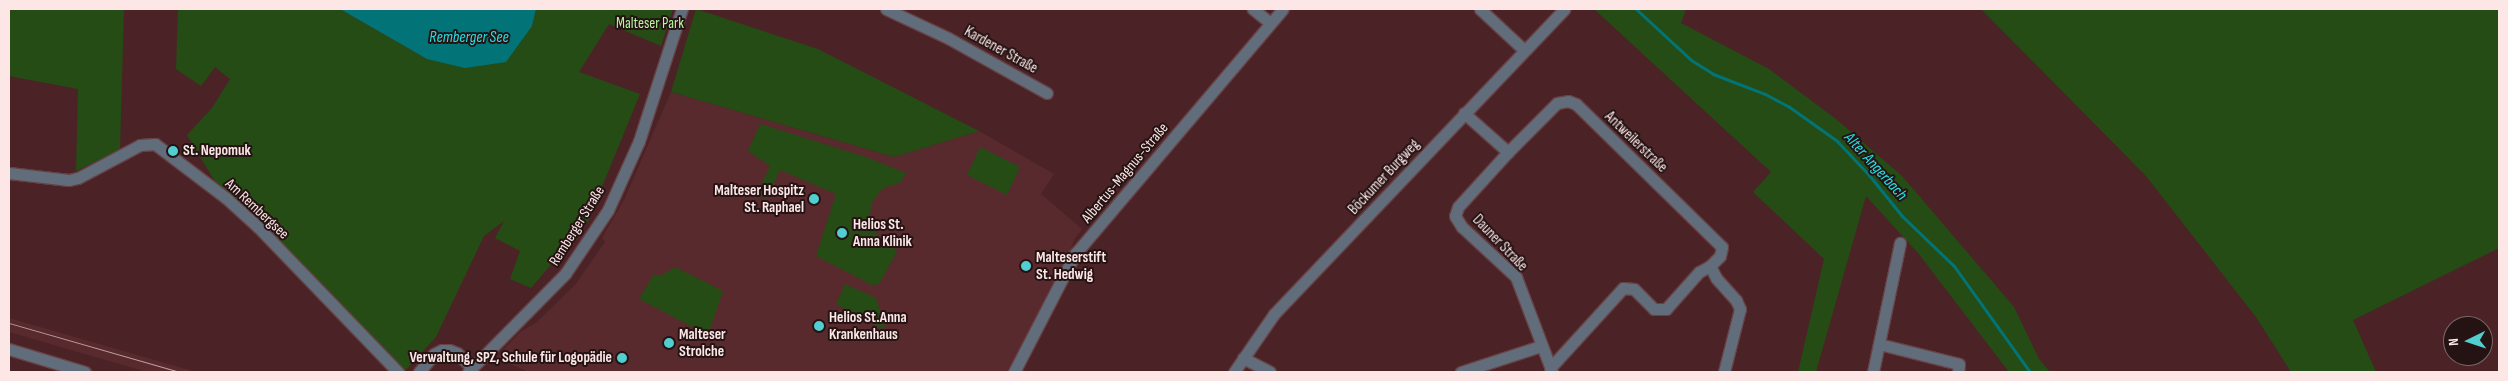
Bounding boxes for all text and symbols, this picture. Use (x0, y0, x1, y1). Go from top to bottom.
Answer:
park label: Malteser Park (616, 15, 684, 33)
street label: Kardener Straße (961, 22, 1041, 78)
water label: Remberger See (429, 28, 509, 48)
street label: Antweilerstraße (1601, 108, 1671, 176)
street label: Albertus-Magnus-Straße (1078, 119, 1172, 227)
water label: Alter Angerbach (1840, 129, 1910, 205)
street label: Böckumer Burgweg (1345, 136, 1423, 218)
place label: St. Nepomuk (183, 142, 251, 160)
marker: St. Nepomuk (167, 145, 179, 157)
street label: Am Rembergsee (221, 175, 293, 243)
place label: Malteser Hospitz St. Raphael (714, 181, 804, 216)
street label: Remberger Straße (545, 183, 609, 269)
marker: Malteser Hospitz St. Raphael (808, 193, 820, 205)
street label: Dauner Straße (1469, 211, 1531, 275)
place label: Helios St. Anna Klinik (853, 215, 912, 250)
marker: Helios St. Anna Klinik (835, 226, 849, 240)
place label: Malteserstift St. Hedwig (1036, 248, 1106, 283)
marker: Malteserstift St. Hedwig (1020, 260, 1032, 272)
place label: Helios St.Anna Krankenhaus (829, 308, 907, 343)
north arrow (2443, 316, 2493, 366)
marker: Helios St.Anna Krankenhaus (813, 320, 825, 332)
place label: Malteser Strolche (679, 325, 726, 360)
marker: Malteser Strolche (663, 337, 675, 349)
text: N (2445, 338, 2462, 346)
place label: Verwaltung, SPZ, Schule für Logopädie (409, 349, 612, 367)
marker: Verwaltung, SPZ, Schule für Logopädie (616, 352, 628, 364)

